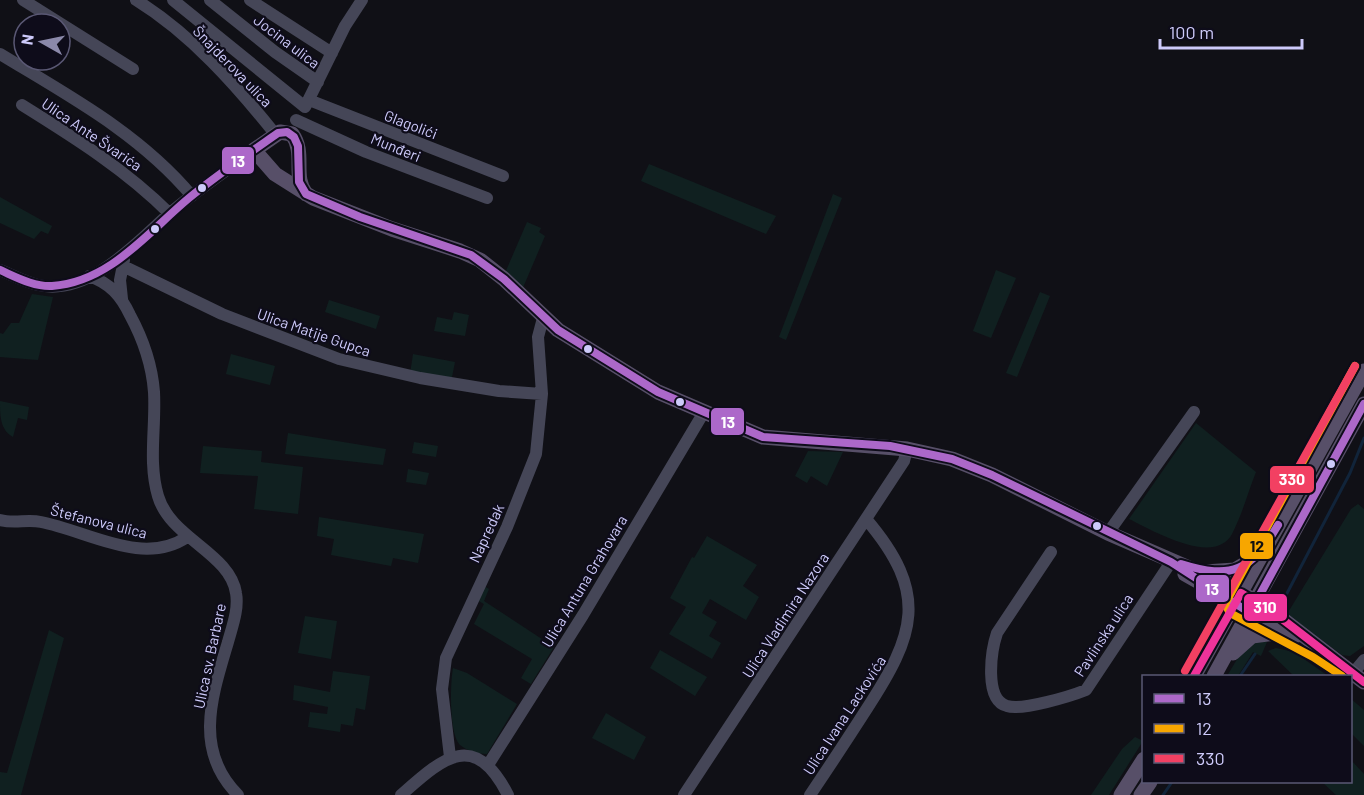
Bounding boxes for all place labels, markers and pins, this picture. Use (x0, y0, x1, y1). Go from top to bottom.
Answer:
unlabelled marker (196, 182, 208, 194)
unlabelled marker (149, 223, 161, 235)
unlabelled marker (582, 343, 594, 355)
unlabelled marker (674, 396, 686, 408)
unlabelled marker (1325, 458, 1337, 470)
unlabelled marker (1091, 520, 1103, 532)

